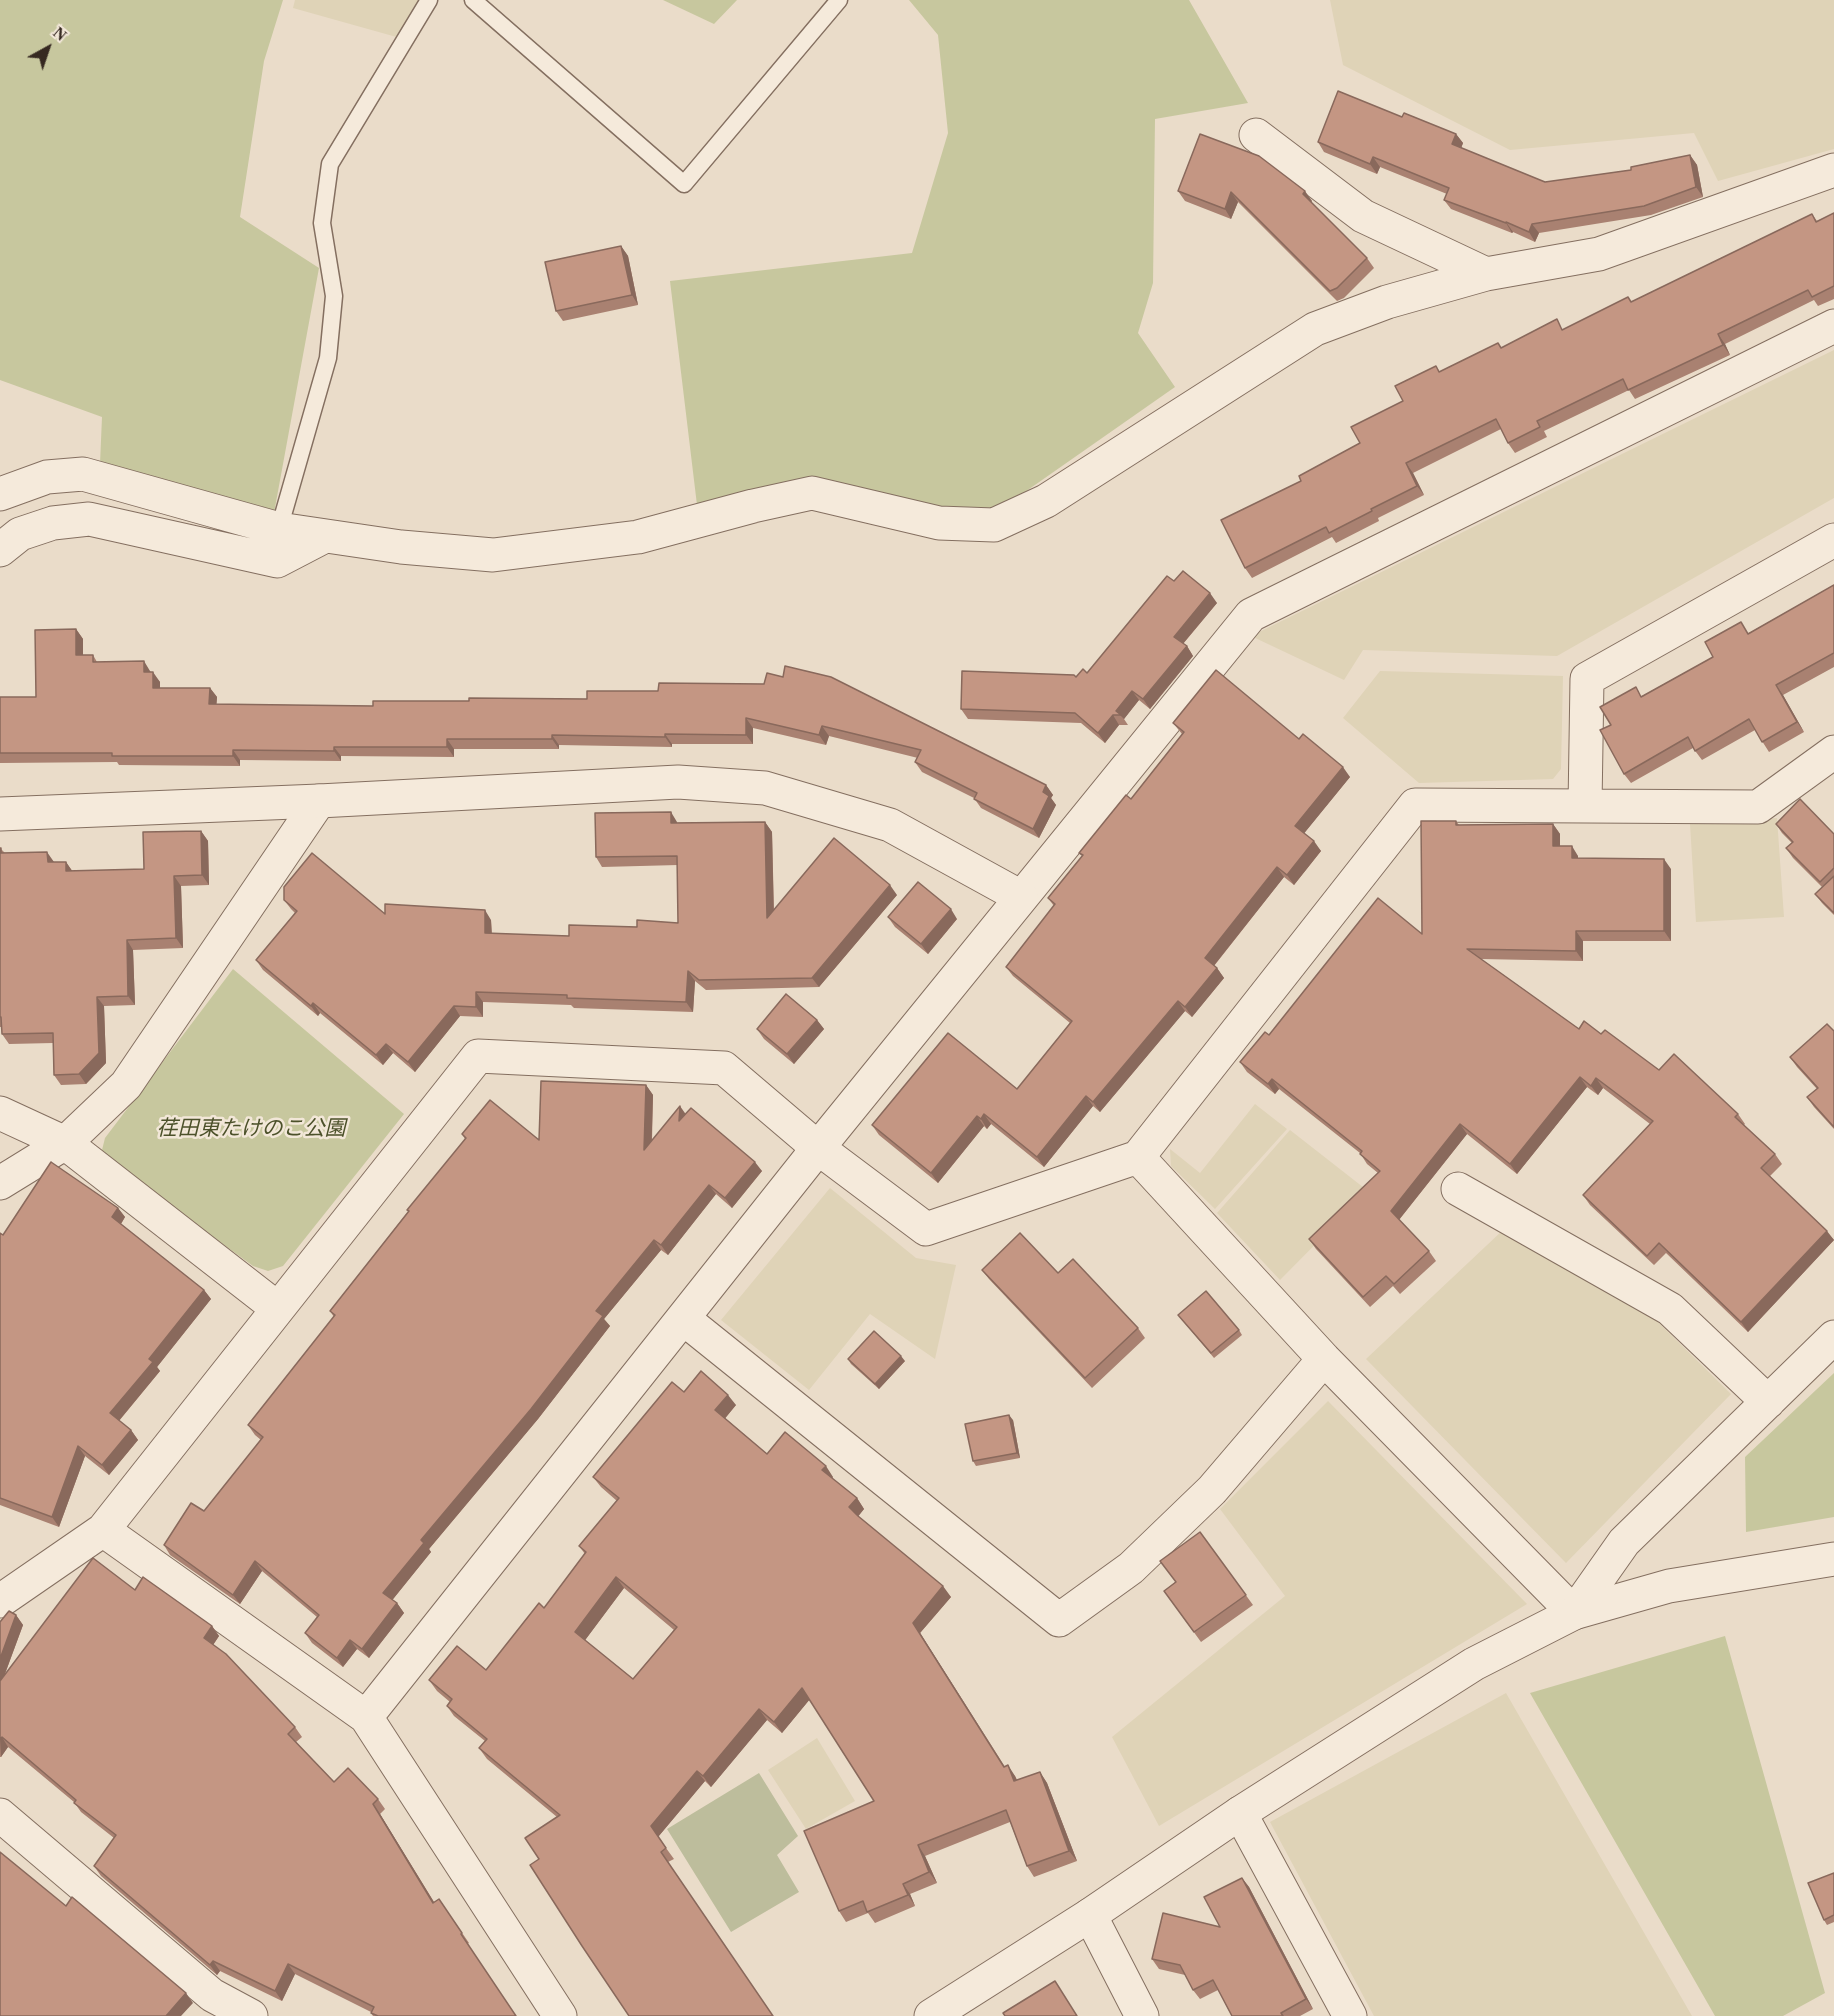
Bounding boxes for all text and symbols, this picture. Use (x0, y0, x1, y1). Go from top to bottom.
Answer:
north arrow (18, 18, 78, 78)
text: N (50, 24, 70, 44)
park label: 荏田東たけのこ公園 (157, 1116, 345, 1142)

